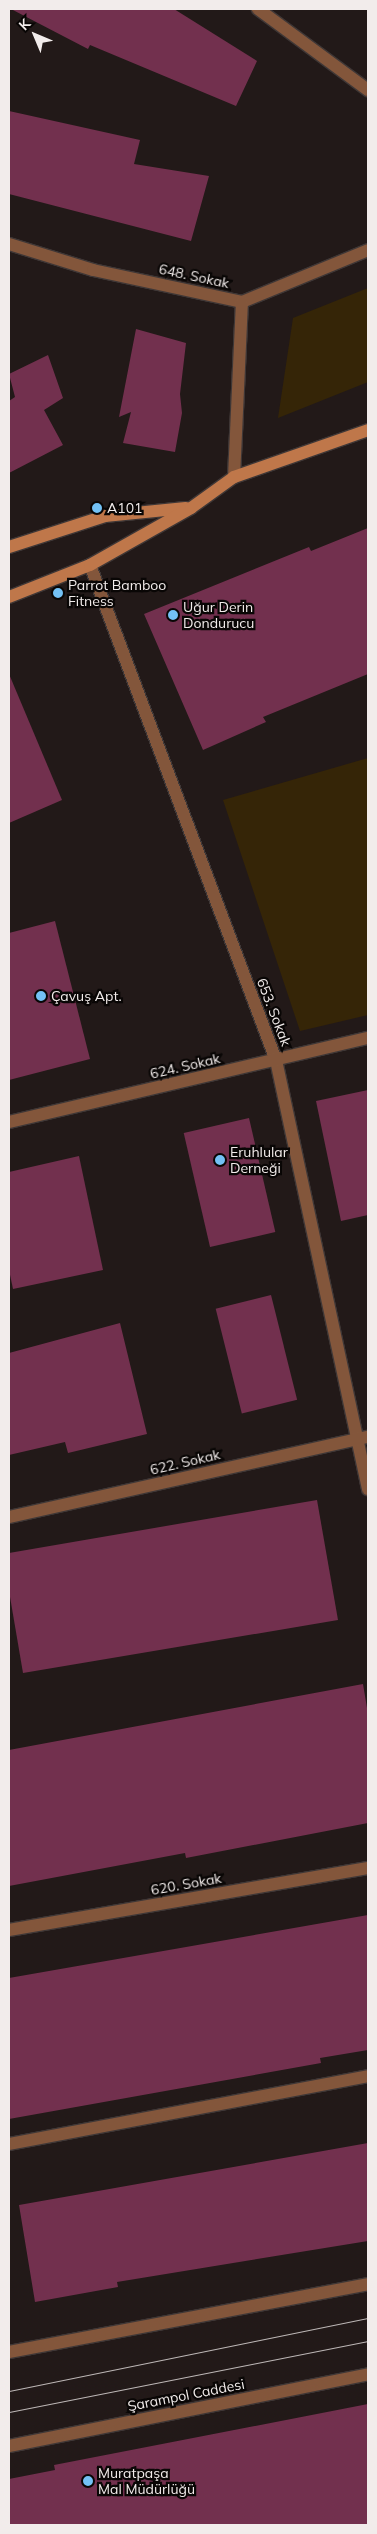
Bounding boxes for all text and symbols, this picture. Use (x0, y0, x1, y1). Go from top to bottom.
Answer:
north arrow (10, 10, 60, 60)
text: K (15, 15, 34, 34)
street label: 648. Sokak (157, 260, 231, 292)
place label: A101 (107, 500, 142, 516)
marker: A101 (91, 502, 103, 514)
place label: Parrot Bamboo Fitness (68, 577, 166, 610)
marker: Parrot Bamboo Fitness (52, 587, 64, 599)
place label: Uğur Derin Dondurucu (183, 599, 254, 632)
marker: Uğur Derin Dondurucu (167, 609, 179, 621)
street label: 653. Sokak (253, 976, 295, 1048)
place label: Çavuş Apt. (51, 988, 122, 1004)
marker: Çavuş Apt. (35, 990, 47, 1002)
street label: 624. Sokak (148, 1050, 222, 1082)
place label: Eruhlular Derneği (230, 1144, 288, 1176)
marker: Eruhlular Derneği (214, 1154, 226, 1166)
street label: 622. Sokak (148, 1446, 222, 1478)
street label: 620. Sokak (149, 1870, 223, 1898)
street label: Şarampol Caddesi (126, 2375, 246, 2415)
place label: Muratpaşa Mal Müdürlüğü (98, 2465, 195, 2498)
marker: Muratpaşa Mal Müdürlüğü (82, 2475, 94, 2487)

